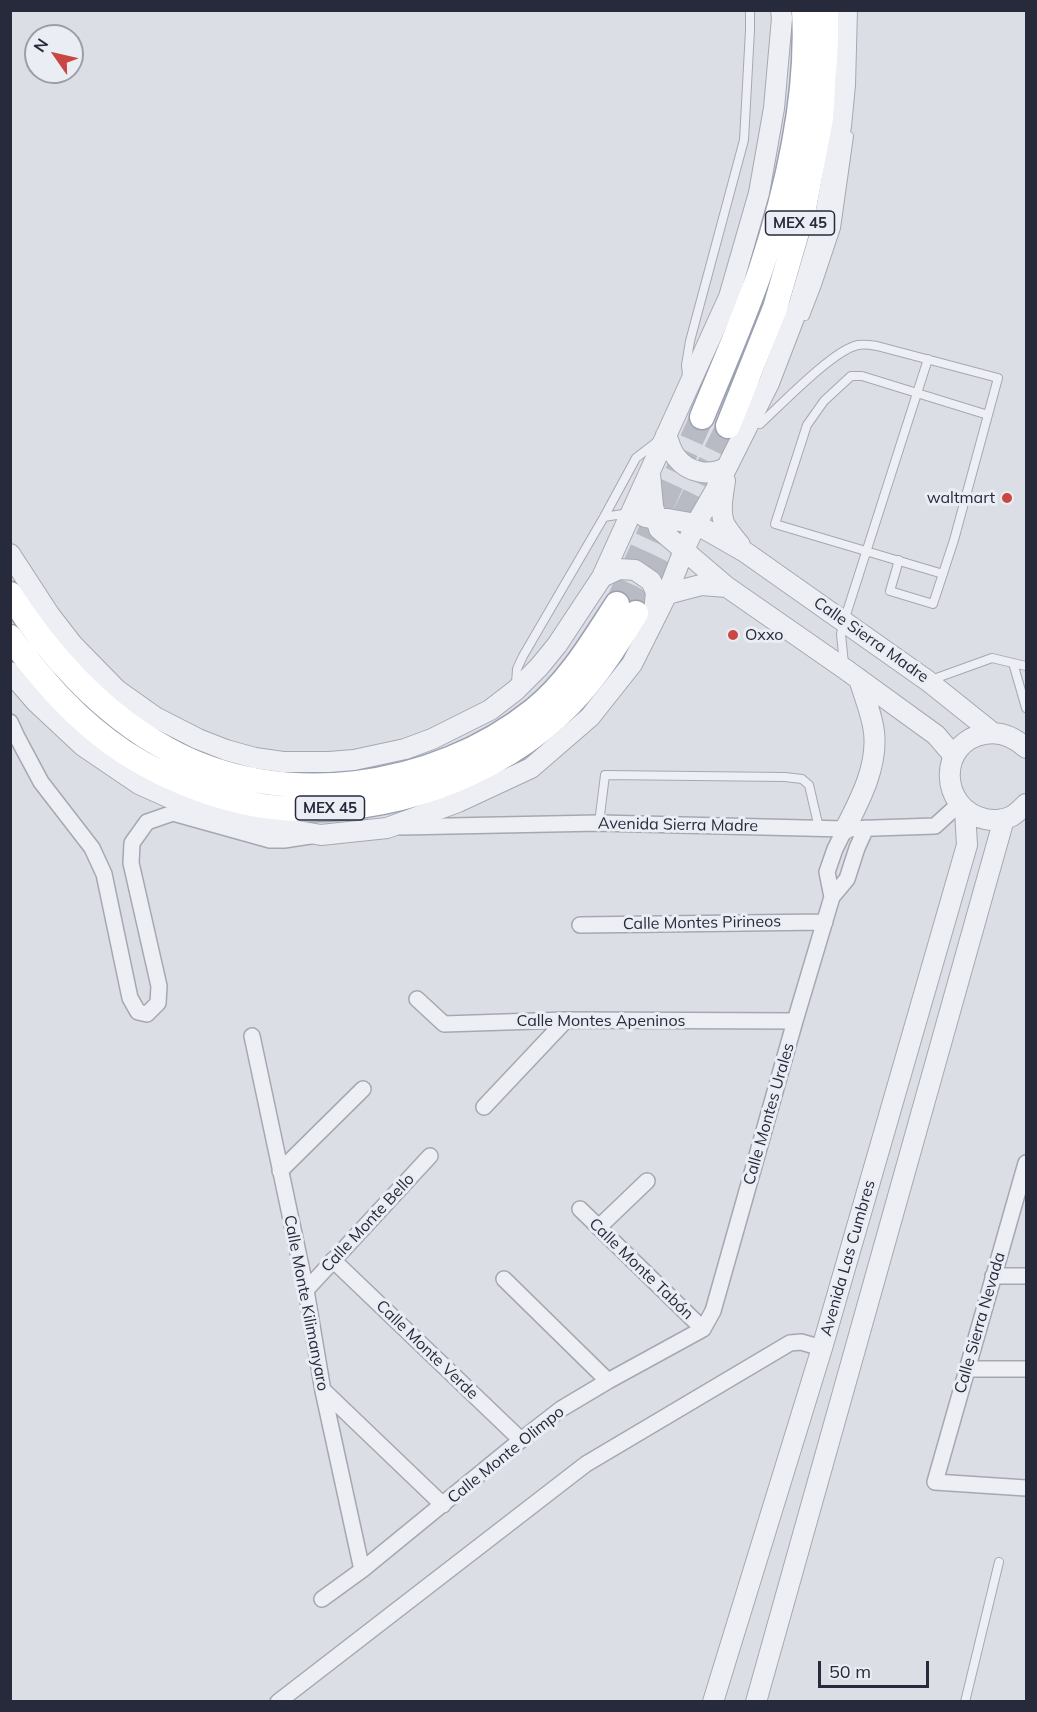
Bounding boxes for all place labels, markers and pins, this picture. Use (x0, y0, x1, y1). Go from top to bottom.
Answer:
place label: waltmart (927, 488, 995, 508)
marker: waltmart (1000, 491, 1014, 505)
place label: Oxxo (745, 625, 783, 645)
marker: Oxxo (726, 628, 740, 642)

